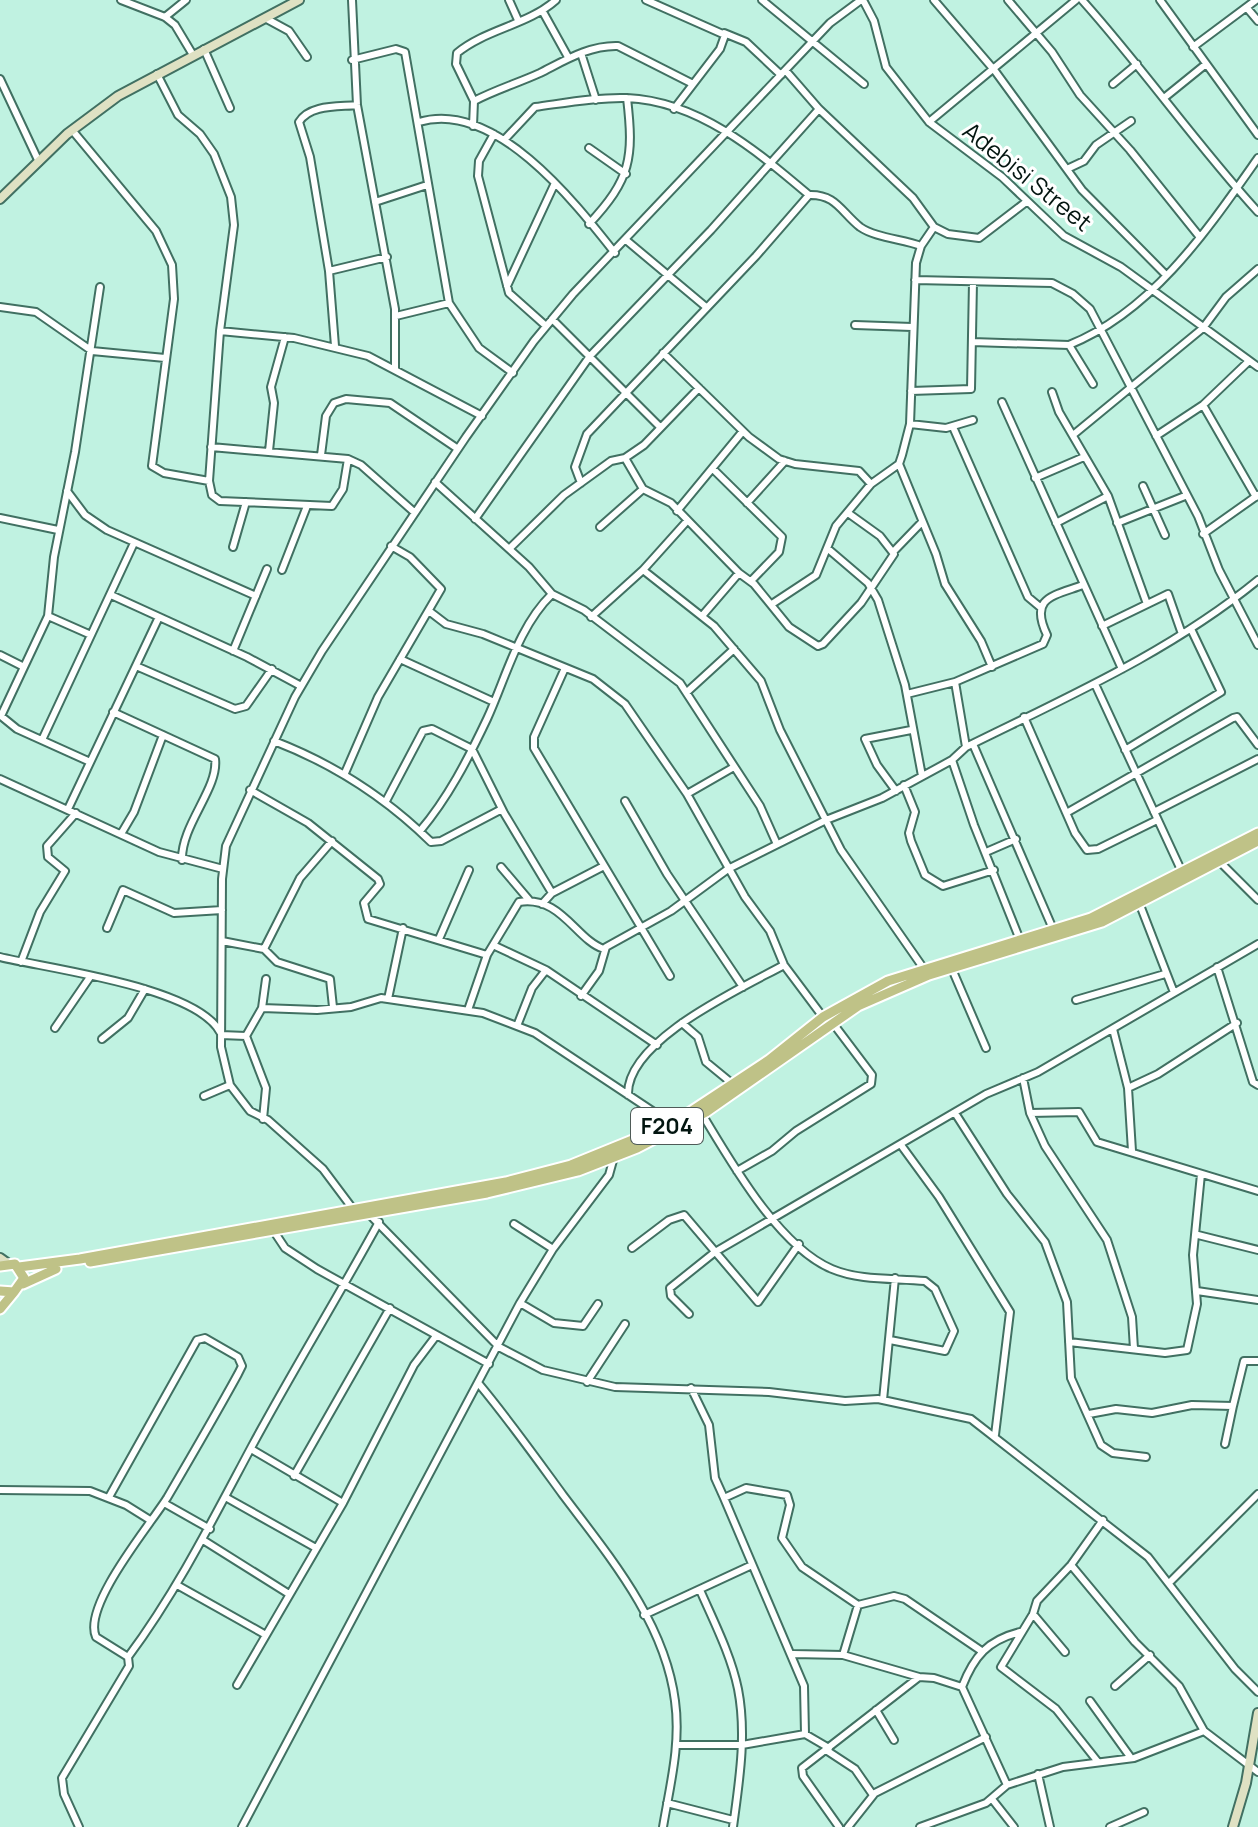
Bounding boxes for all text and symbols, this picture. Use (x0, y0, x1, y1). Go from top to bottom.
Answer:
street label: Adebisi Street (957, 114, 1099, 238)
road number: F204 (631, 1108, 703, 1144)

